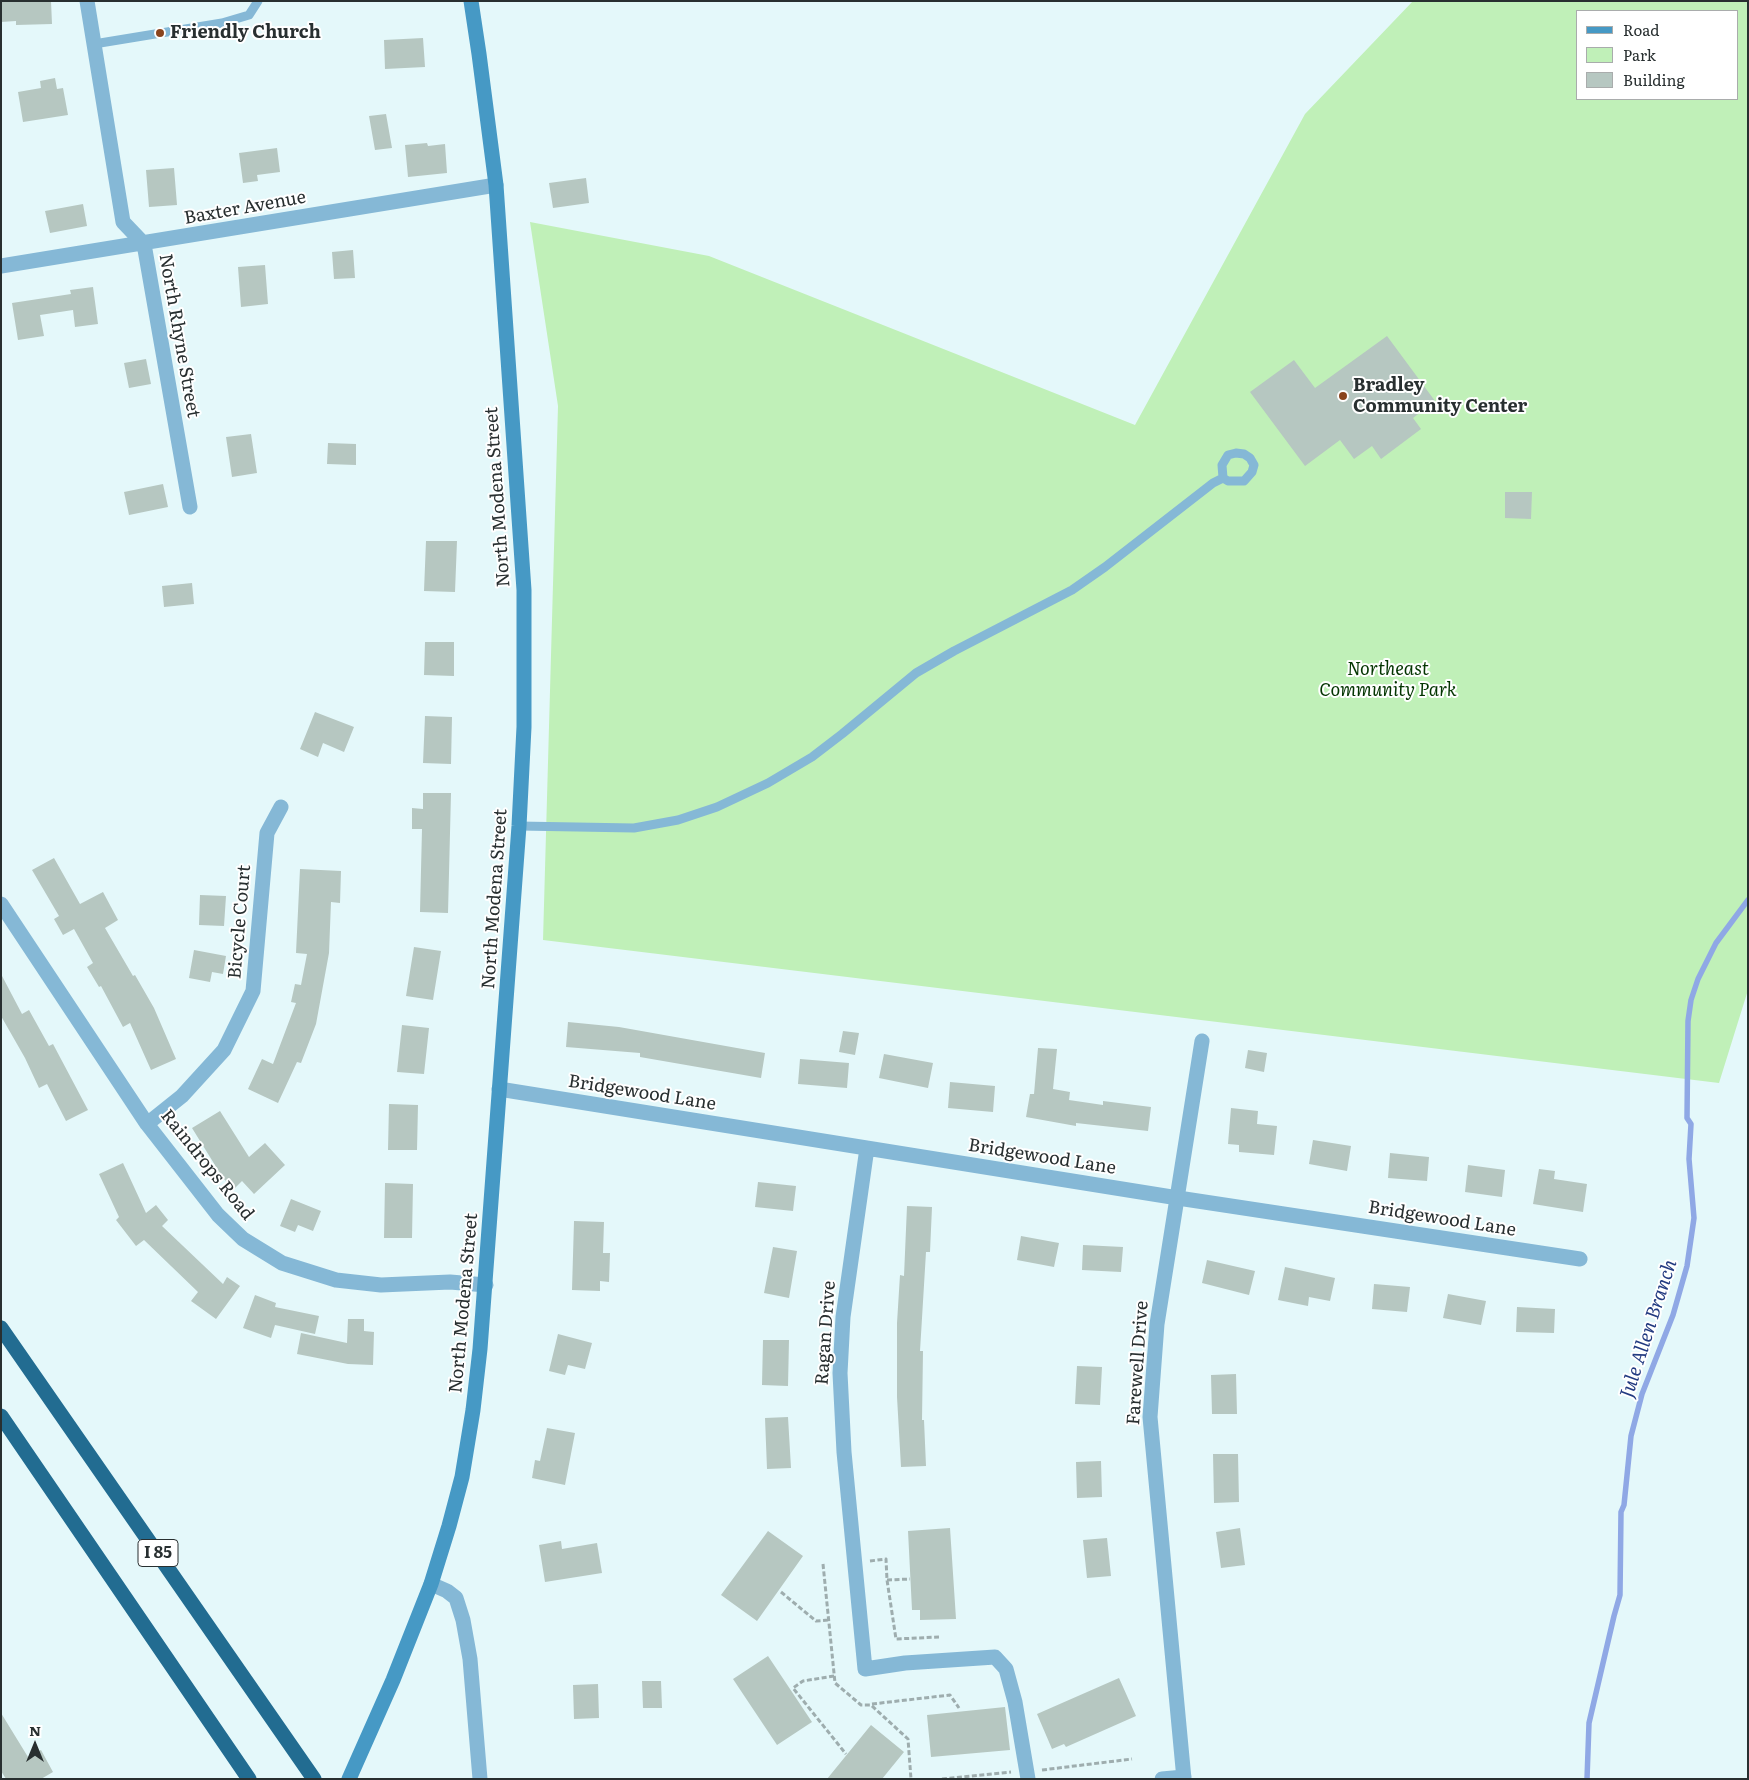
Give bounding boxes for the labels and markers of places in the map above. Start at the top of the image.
place label: Friendly Church [170,22,321,44]
marker: Friendly Church [154,27,166,39]
place label: Bradley Community Center [1353,375,1527,418]
marker: Bradley Community Center [1337,390,1349,402]

